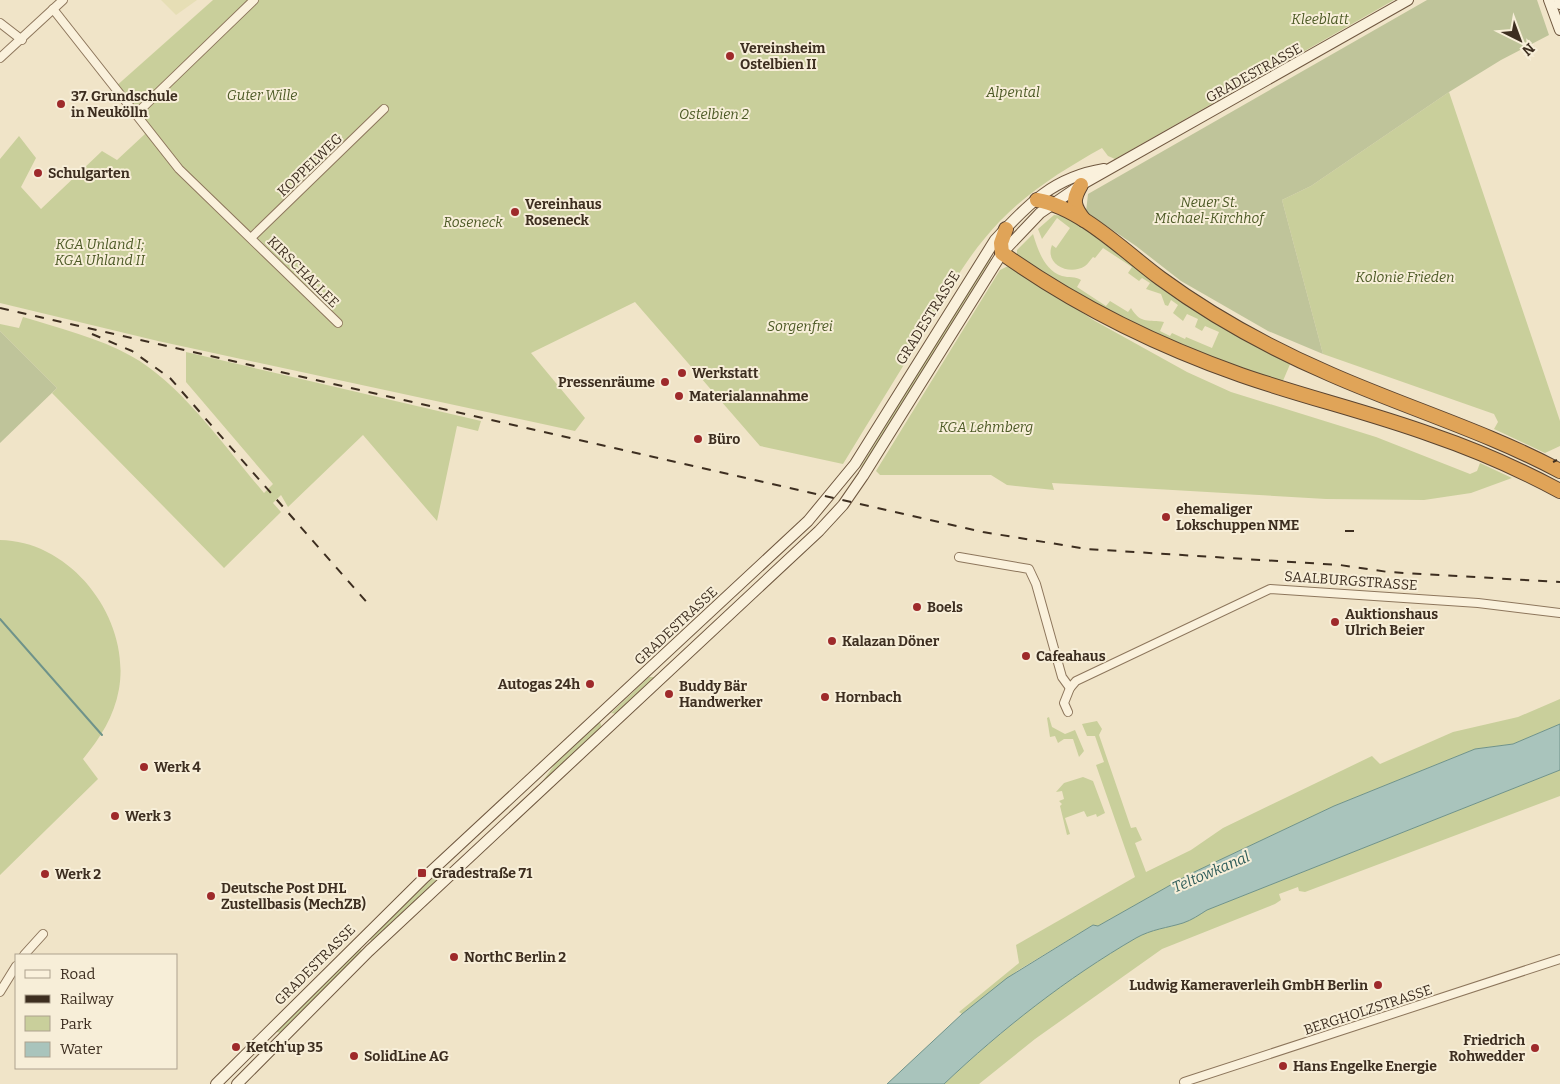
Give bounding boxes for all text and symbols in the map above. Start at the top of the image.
park label: Kleeblatt [1291,11,1350,28]
north arrow [1495,15,1545,65]
text: N [1519,39,1538,59]
place label: Vereinsheim Ostelbien II [740,40,826,73]
street label: GRADESTRASSE [1203,40,1305,106]
marker: Vereinsheim Ostelbien II [724,50,736,62]
park label: Alpental [985,84,1040,101]
park label: Guter Wille [227,87,297,104]
place label: 37. Grundschule in Neukölln [71,88,178,121]
marker: 37. Grundschule in Neukölln [55,98,67,110]
park label: Ostelbien 2 [679,106,750,123]
street label: KOPPELWEG [274,130,346,200]
place label: Schulgarten [48,165,130,182]
marker: Schulgarten [32,167,44,179]
park label: Neuer St. Michael-Kirchhof [1154,194,1266,227]
place label: Vereinhaus Roseneck [525,196,602,229]
marker: Vereinhaus Roseneck [509,206,521,218]
park label: Roseneck [443,214,503,231]
street label: KIRSCHALLEE [264,233,342,311]
park label: KGA Unland I; KGA Uhland II [55,236,146,269]
street label: GRADESTRASSE [892,268,964,368]
park label: Kolonie Frieden [1356,269,1454,286]
park label: Sorgenfrei [767,318,833,335]
place label: Werkstatt [692,365,759,382]
marker: Werkstatt [676,367,688,379]
place label: Pressenräume [558,374,655,391]
marker: Pressenräume [659,376,671,388]
place label: Materialannahme [689,388,809,405]
marker: Materialannahme [673,390,685,402]
park label: KGA Lehmberg [939,419,1033,436]
place label: Büro [708,431,740,448]
marker: Büro [692,433,704,445]
place label: ehemaliger Lokschuppen NME [1176,501,1299,534]
marker: ehemaliger Lokschuppen NME [1160,511,1172,523]
street label: SAALBURGSTRASSE [1284,568,1418,594]
street label: GRADESTRASSE [631,583,721,669]
place label: Boels [927,599,963,616]
marker: Boels [911,601,923,613]
place label: Auktionshaus Ulrich Beier [1345,606,1438,639]
marker: Auktionshaus Ulrich Beier [1329,616,1341,628]
place label: Kalazan Döner [842,633,940,650]
marker: Kalazan Döner [826,635,838,647]
place label: Cafeahaus [1036,648,1106,665]
marker: Cafeahaus [1020,650,1032,662]
place label: Autogas 24h [498,676,580,693]
marker: Autogas 24h [584,678,596,690]
place label: Buddy Bär Handwerker [679,678,763,711]
marker: Buddy Bär Handwerker [663,688,675,700]
place label: Hornbach [835,689,902,706]
marker: Hornbach [819,691,831,703]
place label: Werk 4 [154,759,201,776]
marker: Werk 4 [138,761,150,773]
place label: Werk 3 [125,808,171,825]
marker: Werk 3 [109,810,121,822]
water label: Teltowkanal [1170,848,1252,896]
place label: Gradestraße 71 [432,865,532,882]
place label: Werk 2 [55,866,101,883]
marker: Gradestraße 71 [416,867,428,879]
marker: Werk 2 [39,868,51,880]
place label: Deutsche Post DHL Zustellbasis (MechZB) [221,880,366,913]
marker: Deutsche Post DHL Zustellbasis (MechZB) [205,890,217,902]
street label: GRADESTRASSE [271,921,359,1009]
place label: NorthC Berlin 2 [464,949,566,966]
marker: NorthC Berlin 2 [448,951,460,963]
legend [15,954,178,1069]
text: Road [60,965,95,983]
place label: Ludwig Kameraverleih GmbH Berlin [1129,977,1368,994]
marker: Ludwig Kameraverleih GmbH Berlin [1372,979,1384,991]
street label: BERGHOLZSTRASSE [1302,981,1434,1039]
text: Railway [60,990,114,1008]
text: Park [60,1015,92,1033]
place label: Friedrich Rohwedder [1449,1032,1525,1065]
place label: Ketch'up 35 [246,1039,323,1056]
text: Water [60,1040,103,1058]
marker: Ketch'up 35 [230,1041,242,1053]
marker: Friedrich Rohwedder [1529,1042,1541,1054]
place label: SolidLine AG [364,1048,449,1065]
marker: SolidLine AG [348,1050,360,1062]
place label: Hans Engelke Energie [1293,1058,1437,1075]
marker: Hans Engelke Energie [1277,1060,1289,1072]

